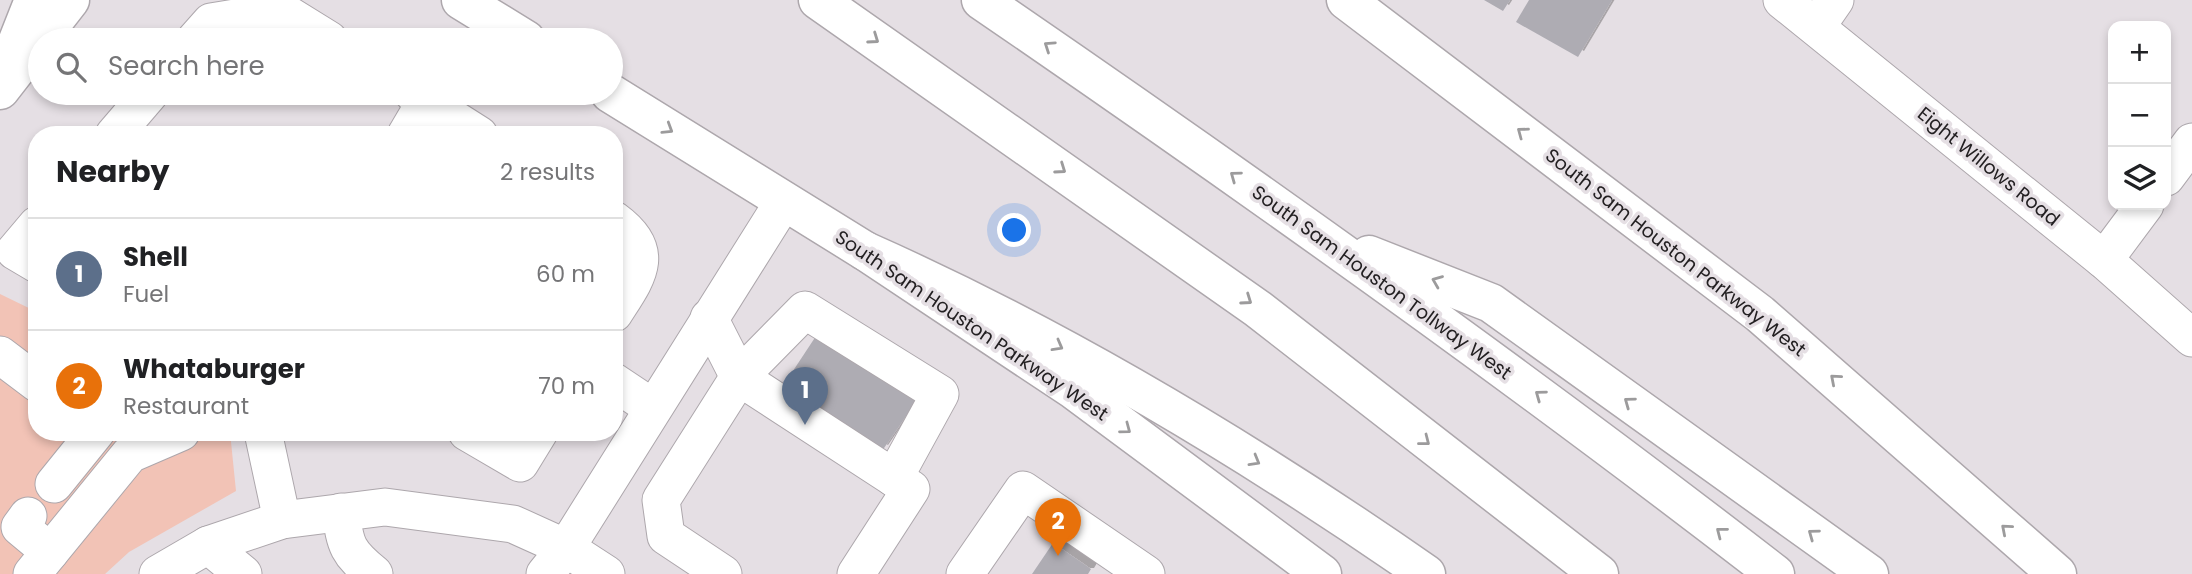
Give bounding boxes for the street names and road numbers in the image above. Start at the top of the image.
street label: Eight Willows Road [1912,100,2066,232]
street label: South Sam Houston Parkway West [1540,142,1812,363]
street label: South Sam Houston Tollway West [1246,179,1517,386]
street label: South Sam Houston Parkway West [830,224,1114,427]

